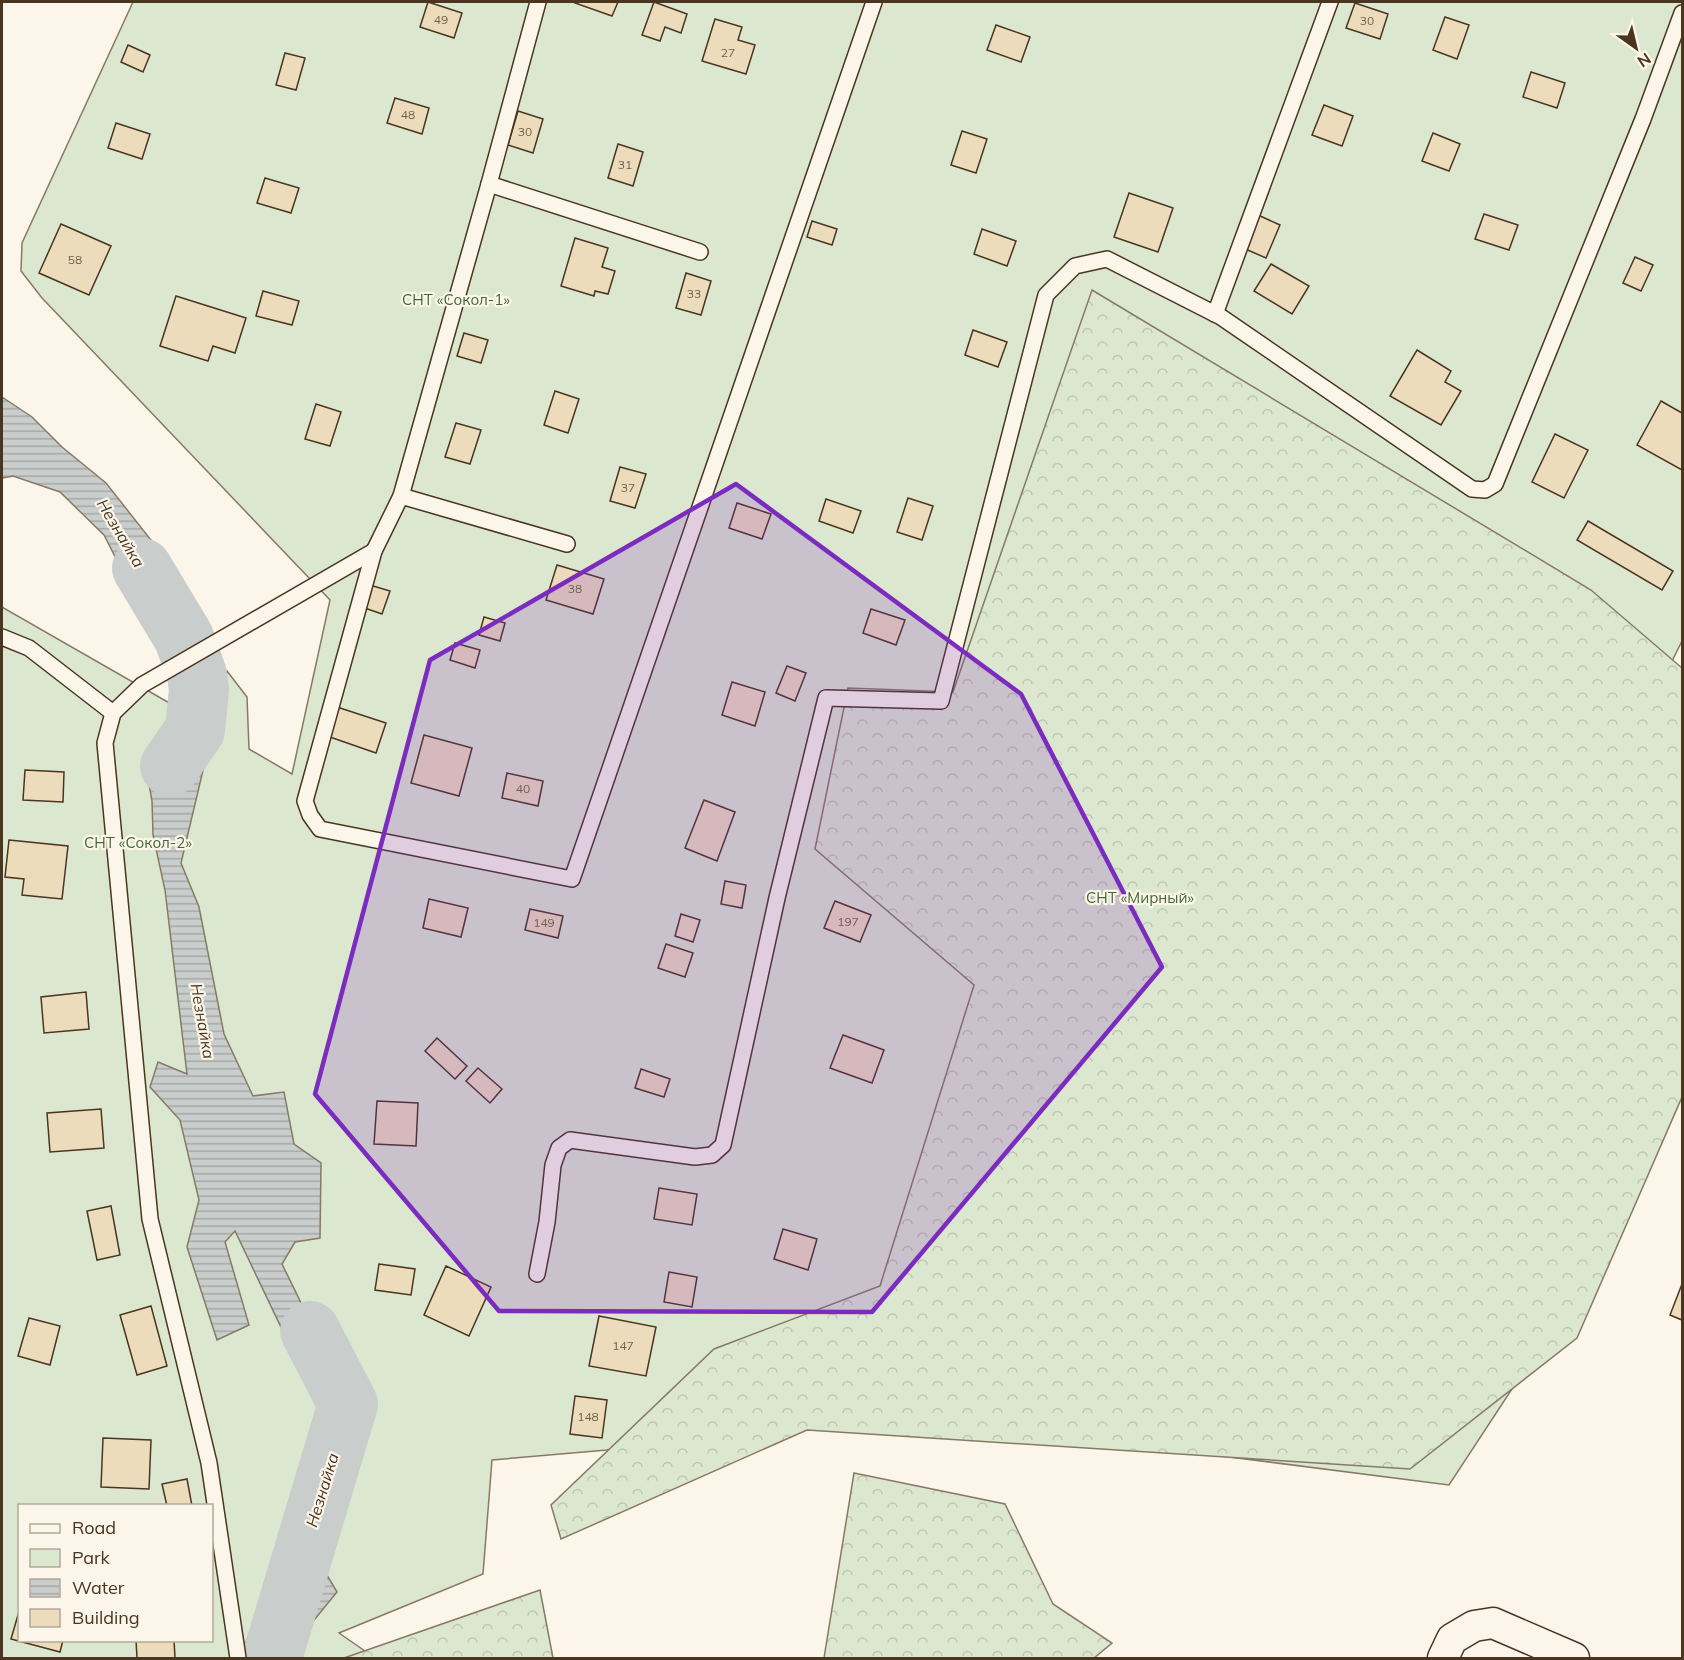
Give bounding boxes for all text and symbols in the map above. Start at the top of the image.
house number: 49 [434,12,448,27]
house number: 30 [1360,13,1374,28]
north arrow [1606,18,1666,78]
house number: 27 [721,45,735,60]
text: N [1634,49,1655,72]
house number: 48 [401,107,415,122]
house number: 30 [518,124,532,139]
house number: 31 [618,157,632,172]
house number: 58 [68,252,82,267]
house number: 33 [687,286,701,301]
park label: СНТ «Сокол-1» [402,290,510,309]
house number: 37 [621,480,635,495]
water label: Незнайка [93,495,149,571]
house number: 38 [568,581,582,596]
house number: 40 [516,781,530,796]
park label: СНТ «Сокол-2» [84,833,192,852]
park label: СНТ «Мирный» [1086,888,1194,907]
house number: 197 [837,914,859,929]
house number: 149 [533,915,555,930]
water label: Незнайка [187,982,220,1061]
house number: 147 [612,1338,634,1353]
house number: 148 [577,1409,599,1424]
water label: Незнайка [301,1450,343,1529]
legend [18,1504,213,1642]
text: Road [72,1516,116,1539]
text: Park [72,1546,111,1569]
text: Water [72,1576,125,1599]
text: Building [72,1606,140,1629]

